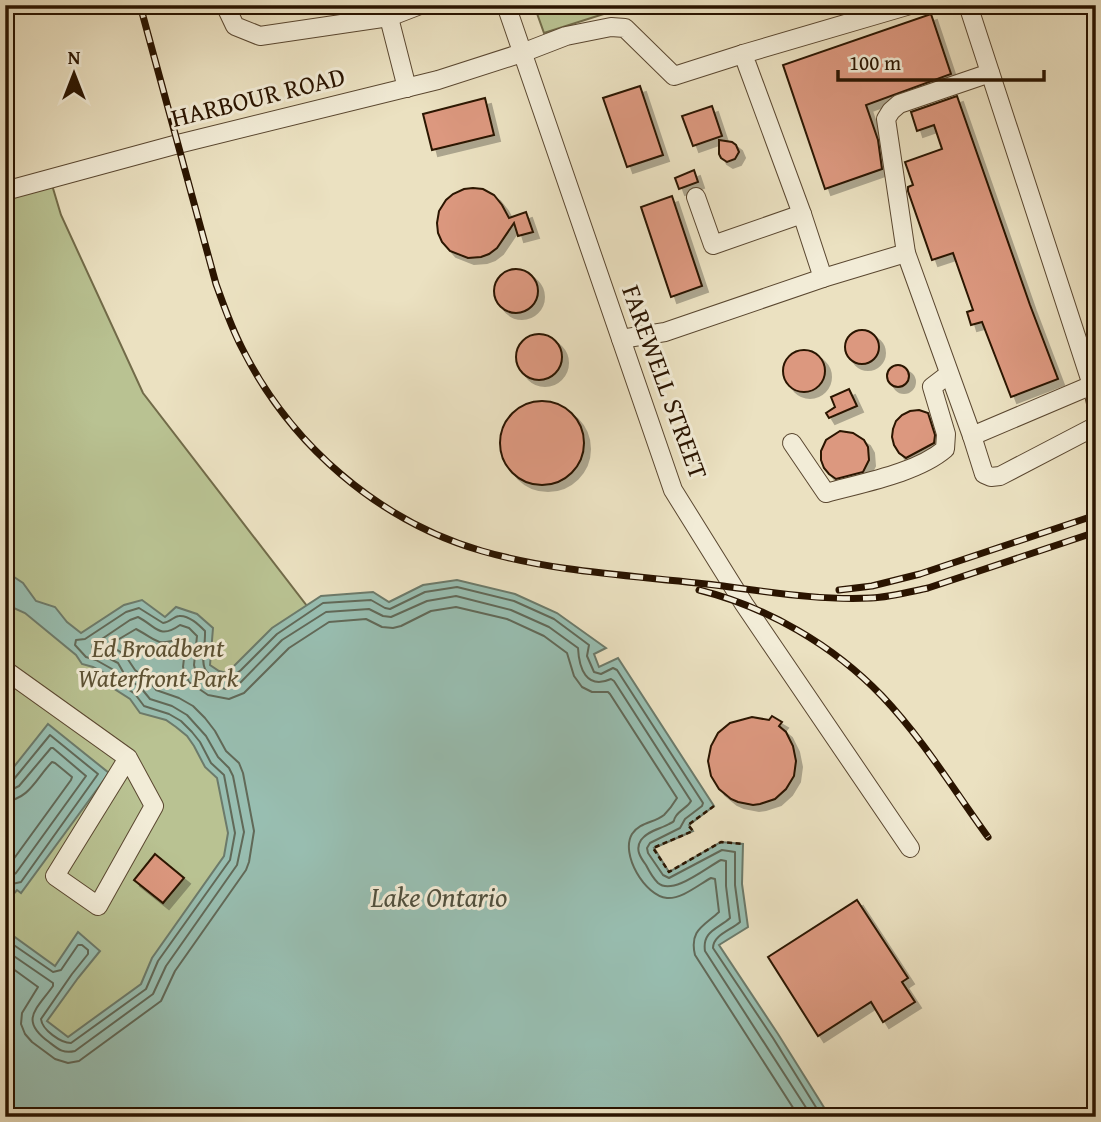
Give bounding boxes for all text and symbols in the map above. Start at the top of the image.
north arrow [38,38,108,108]
scale bar [838,38,1045,82]
text: N [68,43,81,71]
text: 100 m [849,47,901,78]
street label: HARBOUR ROAD [167,56,349,137]
street label: FAREWELL STREET [612,279,719,485]
park label: Ed Broadbent Waterfront Park [78,628,238,697]
water label: Lake Ontario [370,876,507,917]

